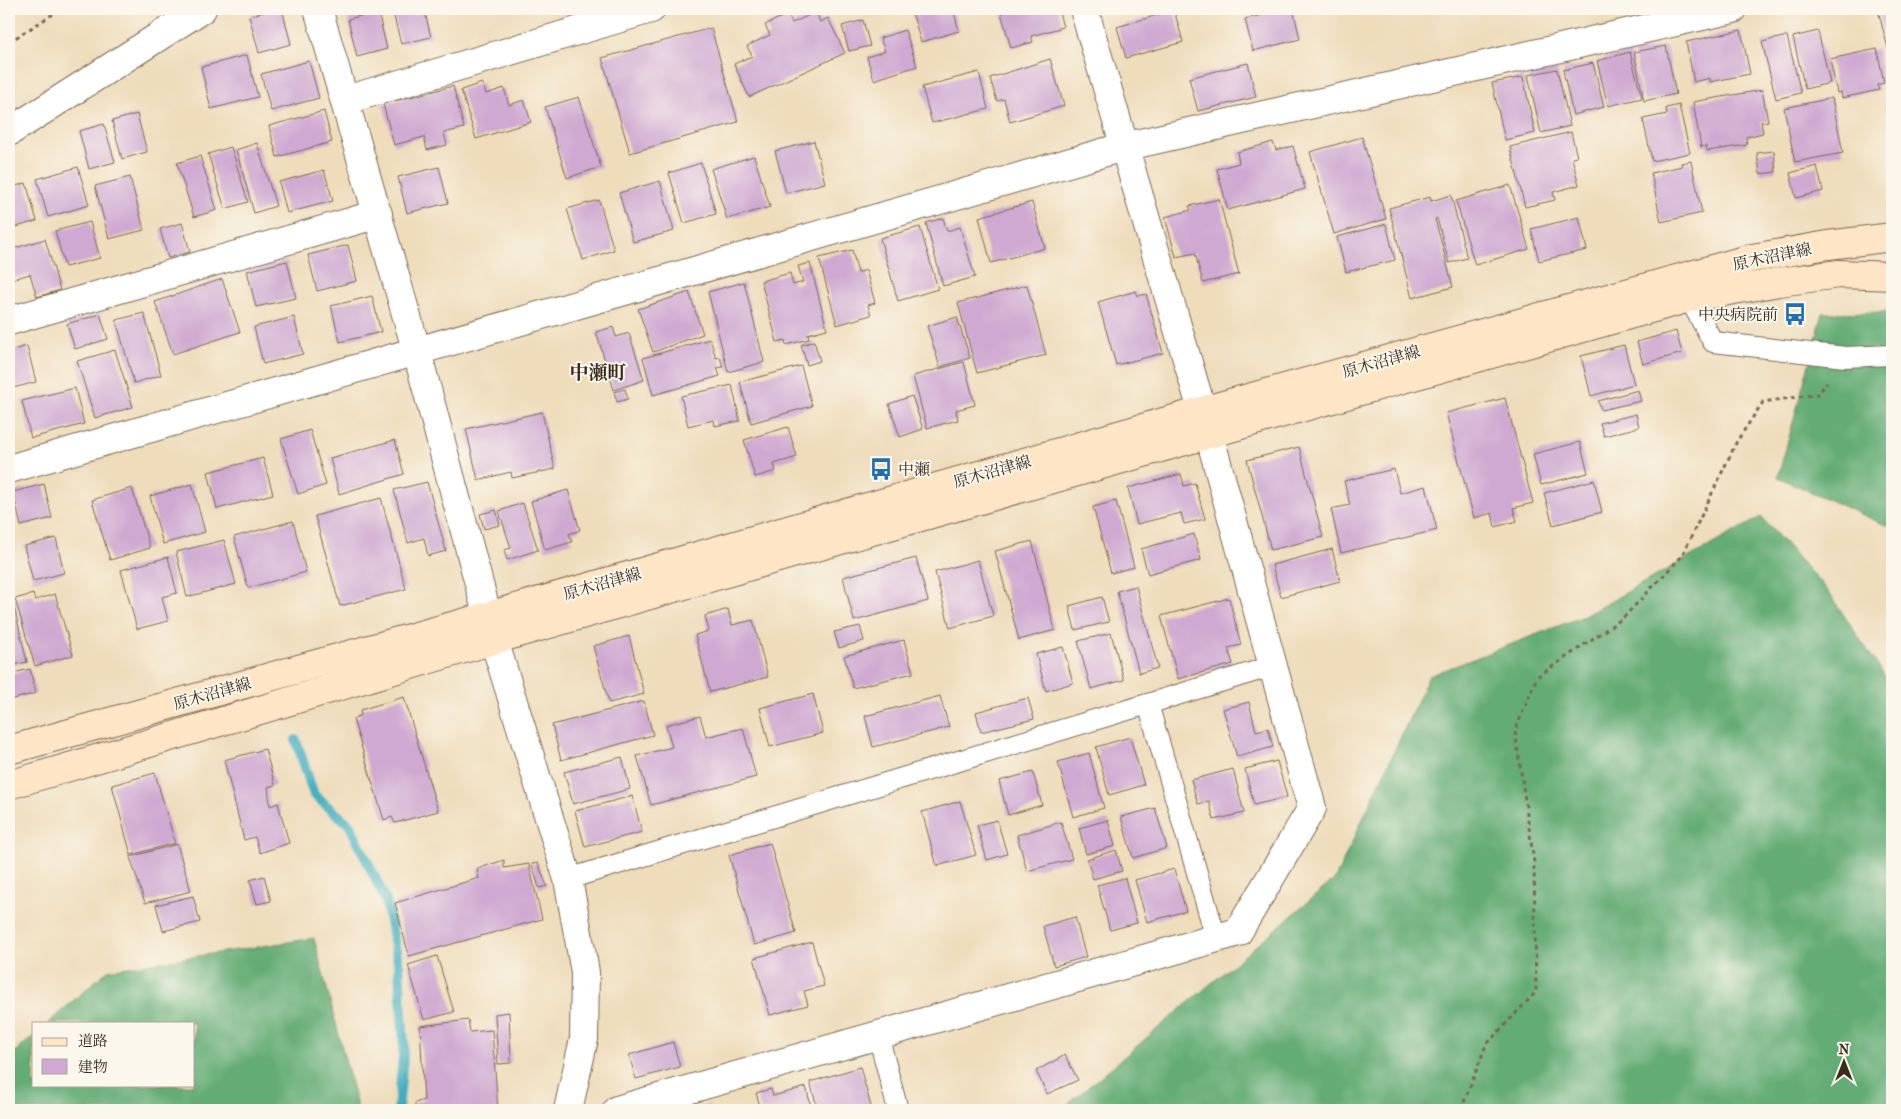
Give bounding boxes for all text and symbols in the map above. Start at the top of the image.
street label: 原木沼津線 [1731,239,1813,274]
bus stop icon: 中央病院前 [1782,301,1808,327]
place label: 中央病院前 [1698,305,1778,324]
street label: 原木沼津線 [1340,341,1422,382]
district label: 中瀬町 [569,362,627,384]
street label: 原木沼津線 [951,451,1033,492]
bus stop icon: 中瀬 [868,456,894,482]
place label: 中瀬 [898,460,930,479]
street label: 原木沼津線 [561,563,643,604]
street label: 原木沼津線 [171,673,253,714]
legend [32,1022,195,1086]
text: 道路 [78,1032,108,1050]
north arrow [1818,1036,1868,1086]
text: N [1839,1041,1850,1058]
text: 建物 [78,1058,108,1076]

